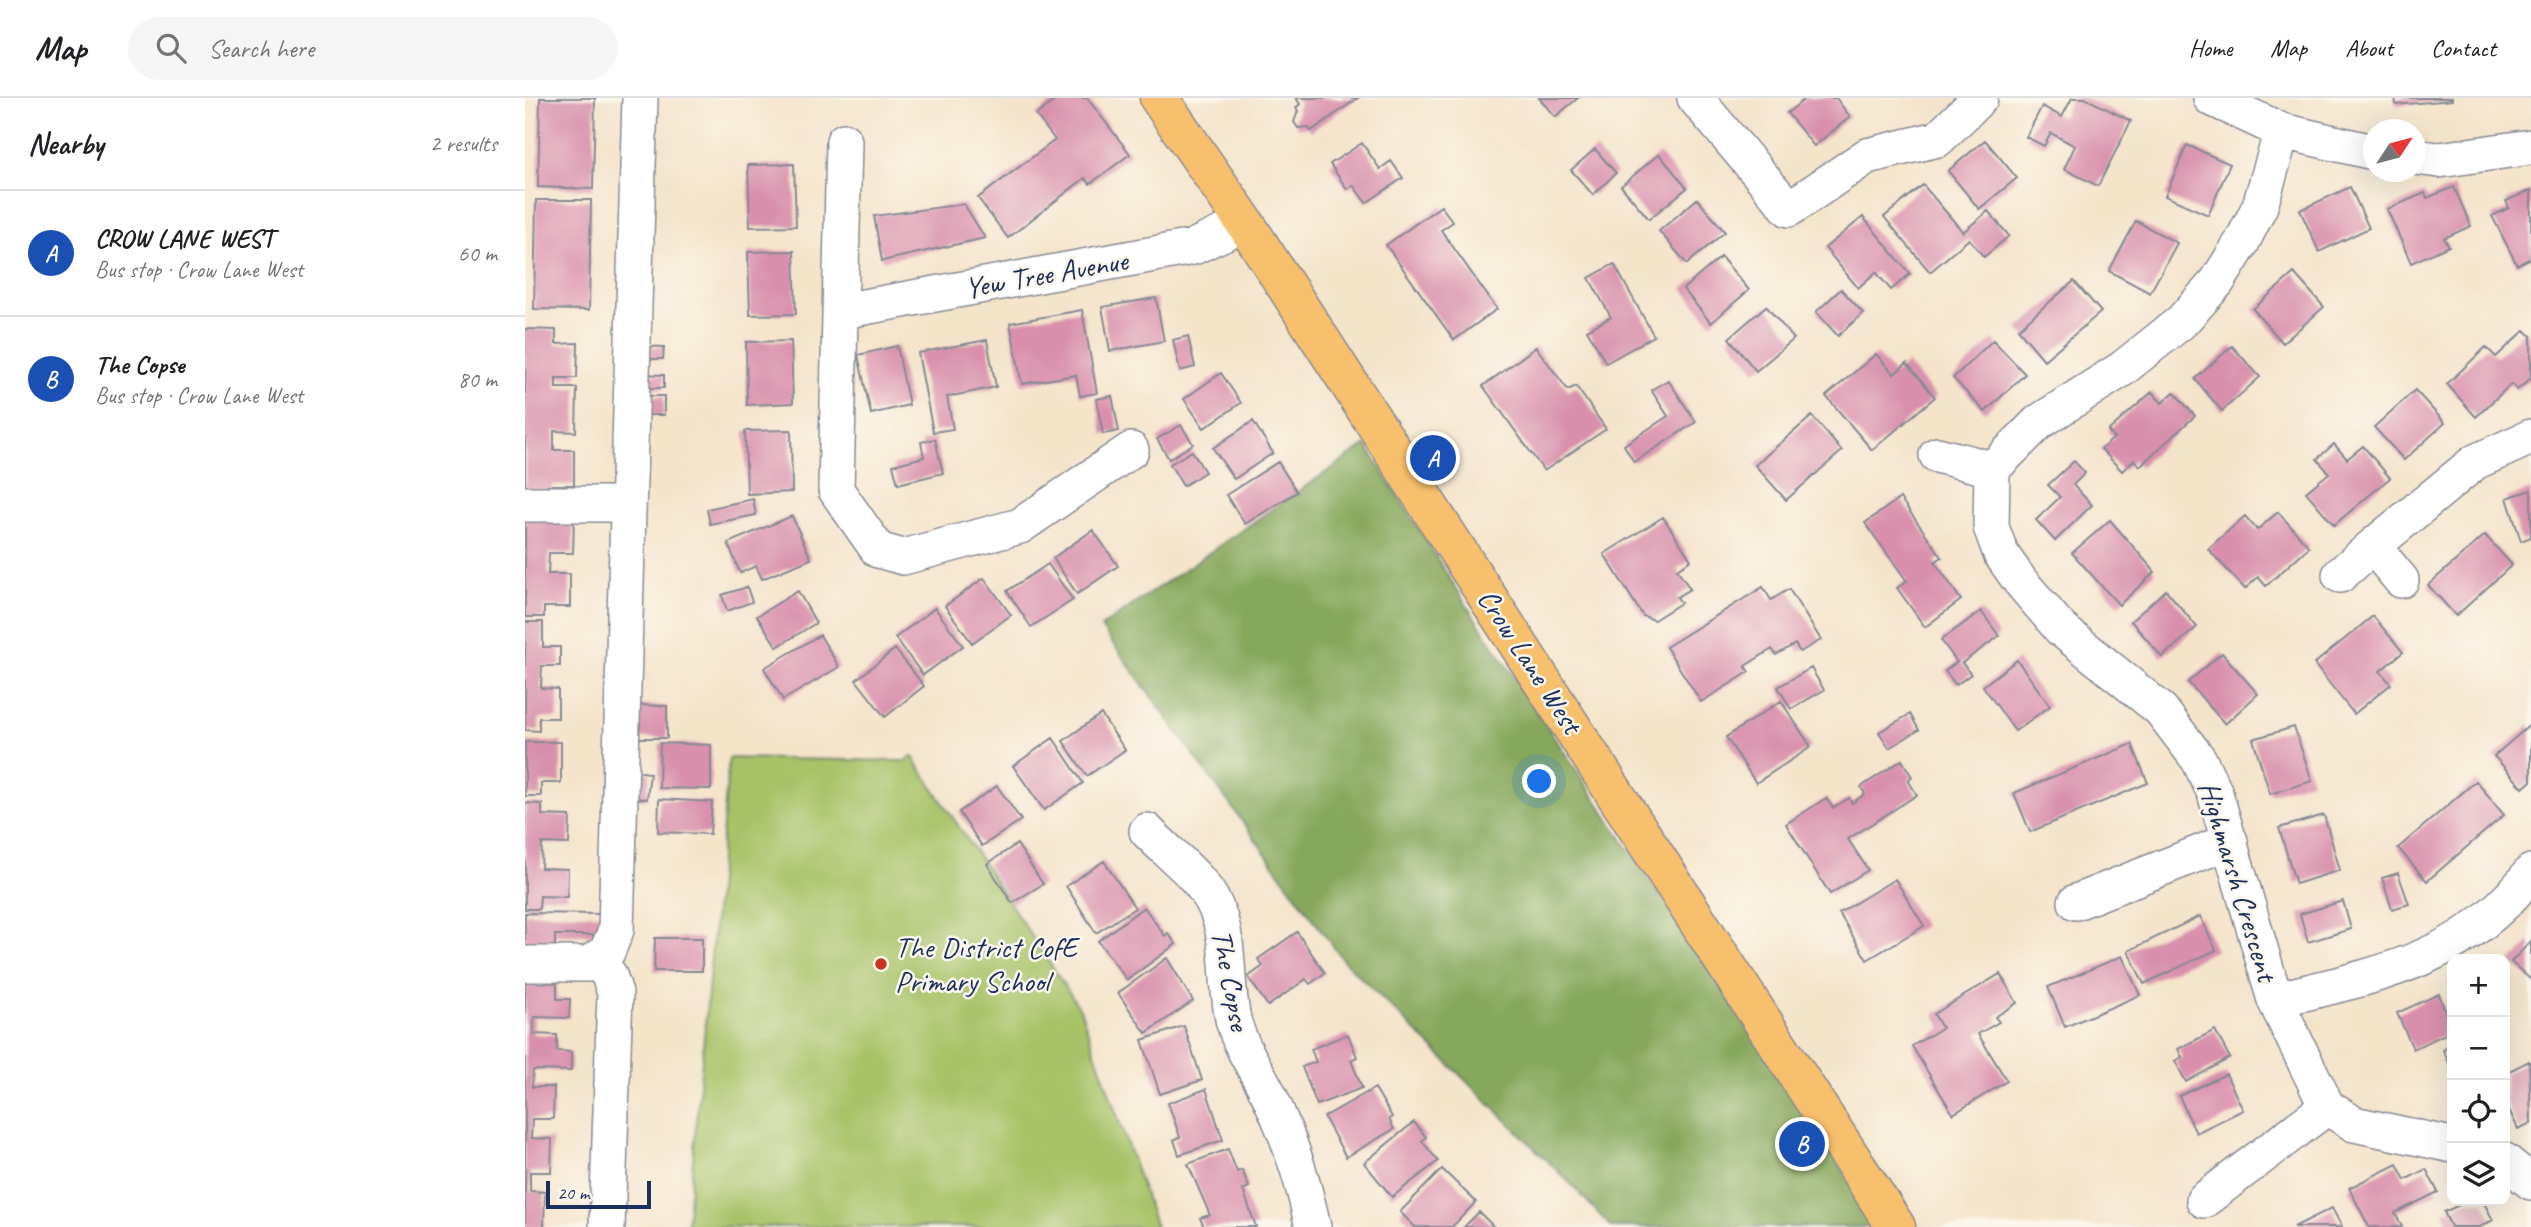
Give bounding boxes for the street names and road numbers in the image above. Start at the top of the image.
street label: Yew Tree Avenue [962,241,1133,307]
street label: Crow Lane West [1469,581,1593,743]
street label: Highmarsh Crescent [2190,776,2287,989]
street label: The Copse [1203,926,1260,1036]

